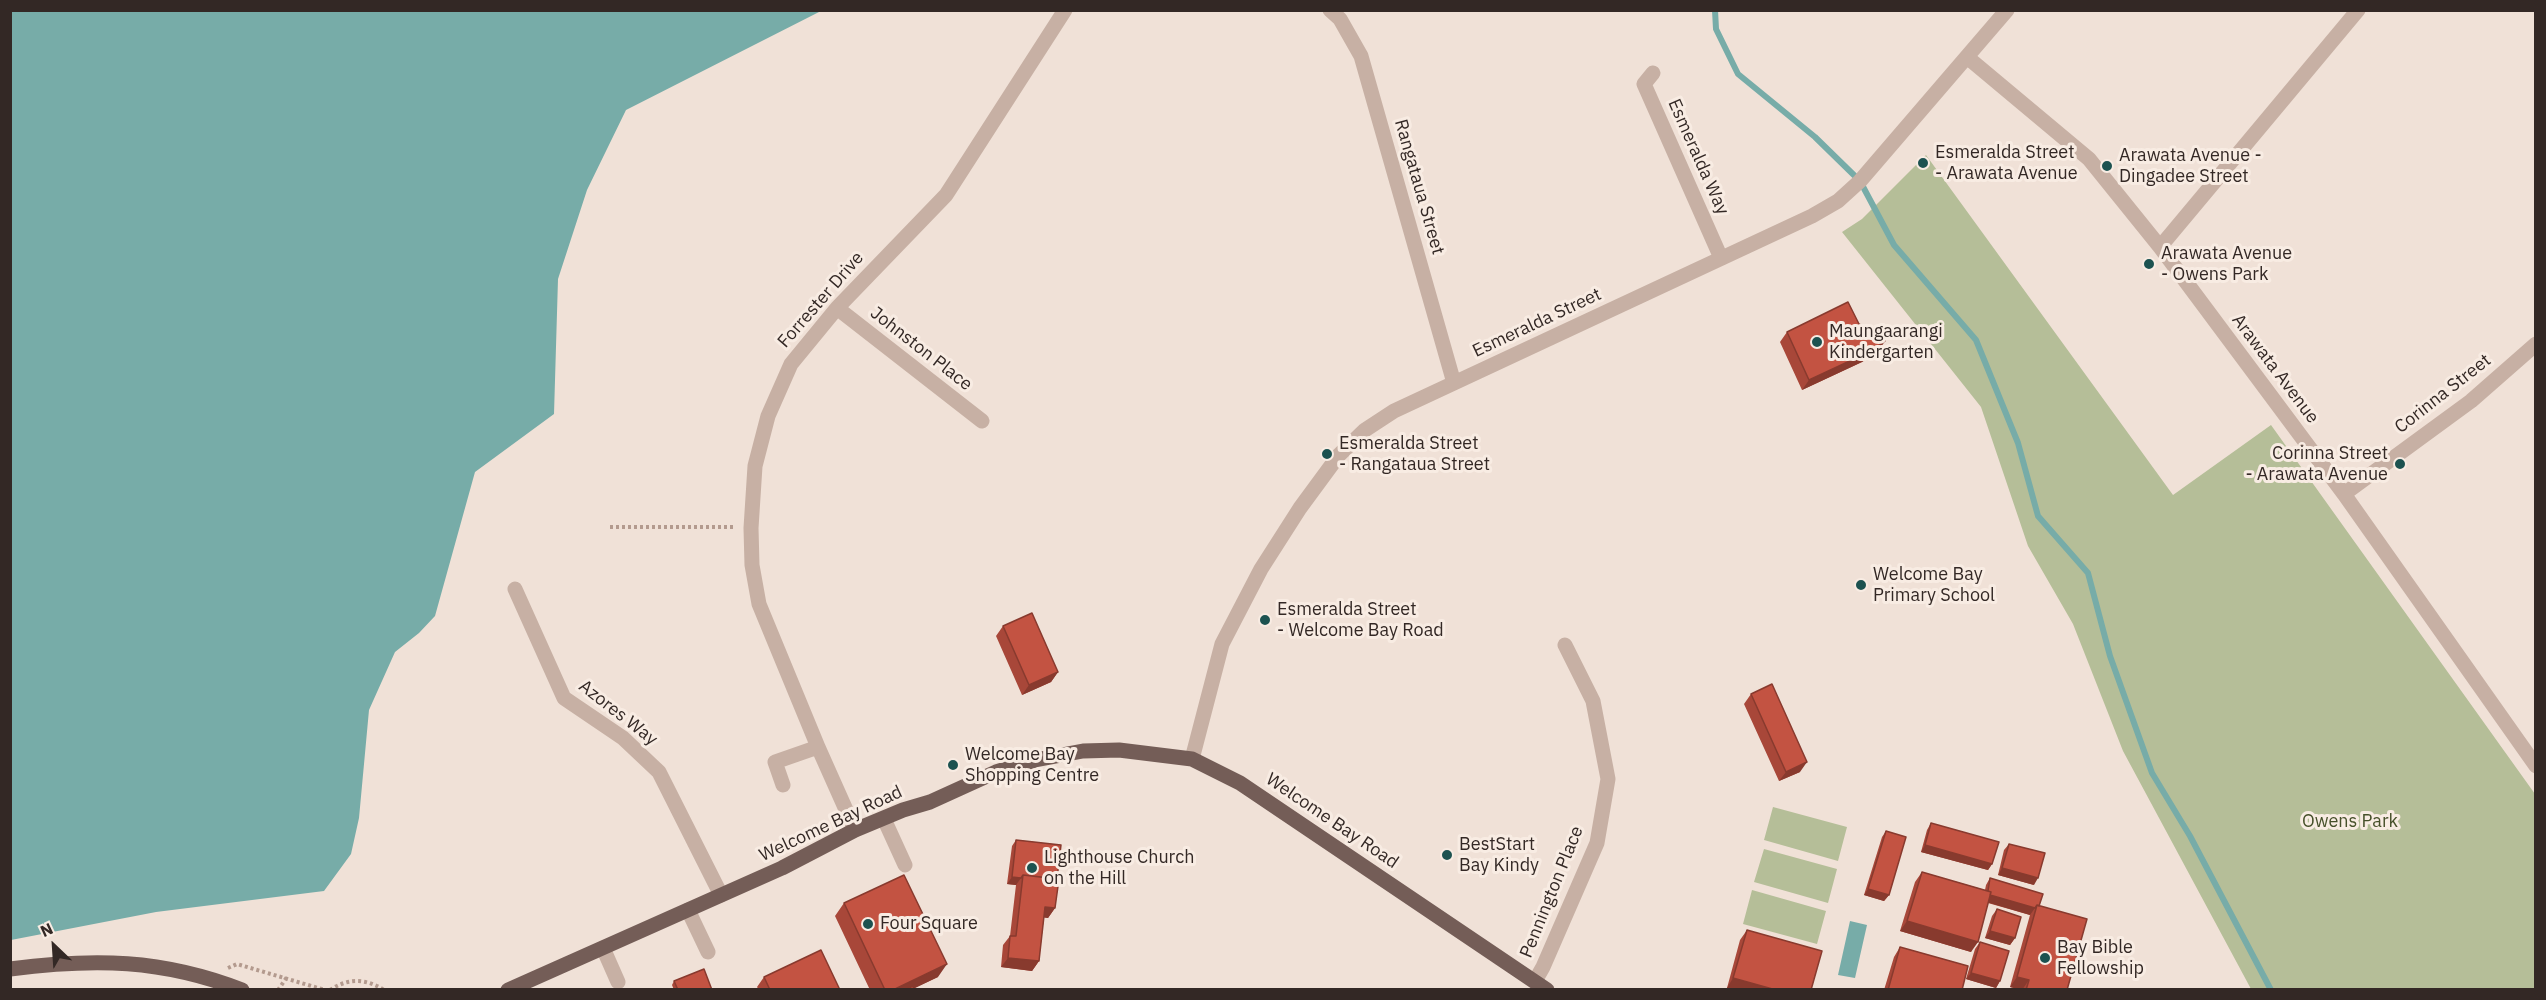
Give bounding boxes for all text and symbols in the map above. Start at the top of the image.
street label: Esmeralda Way [1663,96,1733,218]
street label: Rangataua Street [1389,117,1449,257]
place label: Esmeralda Street - Arawata Avenue [1935,142,2078,184]
place label: Arawata Avenue - Dingadee Street [2119,145,2262,188]
marker: Esmeralda Street - Arawata Avenue [1916,156,1930,170]
marker: Arawata Avenue - Dingadee Street [2100,159,2114,173]
place label: Arawata Avenue - Owens Park [2161,243,2292,286]
street label: Forrester Drive [773,248,869,352]
marker: Arawata Avenue - Owens Park [2142,257,2156,271]
street label: Esmeralda Street [1469,284,1605,362]
street label: Johnston Place [866,303,976,395]
street label: Arawata Avenue [2227,310,2323,428]
place label: Maungaarangi Kindergarten [1829,321,1943,364]
marker: Maungaarangi Kindergarten [1810,335,1824,349]
street label: Corinna Street [2391,350,2495,438]
place label: Esmeralda Street - Rangataua Street [1339,433,1490,476]
place label: Corinna Street - Arawata Avenue [2245,443,2388,486]
marker: Esmeralda Street - Rangataua Street [1320,447,1334,461]
marker: Corinna Street - Arawata Avenue [2393,457,2407,471]
place label: Welcome Bay Primary School [1873,564,1995,606]
marker: Welcome Bay Primary School [1854,578,1868,592]
place label: Esmeralda Street - Welcome Bay Road [1277,599,1444,642]
marker: Esmeralda Street - Welcome Bay Road [1258,613,1272,627]
street label: Azores Way [574,676,662,750]
place label: Welcome Bay Shopping Centre [965,744,1099,786]
marker: Welcome Bay Shopping Centre [946,758,960,772]
street label: Welcome Bay Road [1262,769,1402,873]
street label: Welcome Bay Road [756,781,906,867]
park label: Owens Park [2302,811,2398,833]
street label: Pennington Place [1516,823,1588,961]
place label: BestStart Bay Kindy [1459,834,1539,876]
place label: Lighthouse Church on the Hill [1044,847,1194,890]
marker: BestStart Bay Kindy [1440,848,1454,862]
marker: Lighthouse Church on the Hill [1025,861,1039,875]
place label: Four Square [880,913,978,935]
north arrow [24,916,84,976]
marker: Four Square [861,917,875,931]
text: N [37,918,56,941]
place label: Bay Bible Fellowship [2057,937,2144,980]
marker: Bay Bible Fellowship [2038,951,2052,965]

